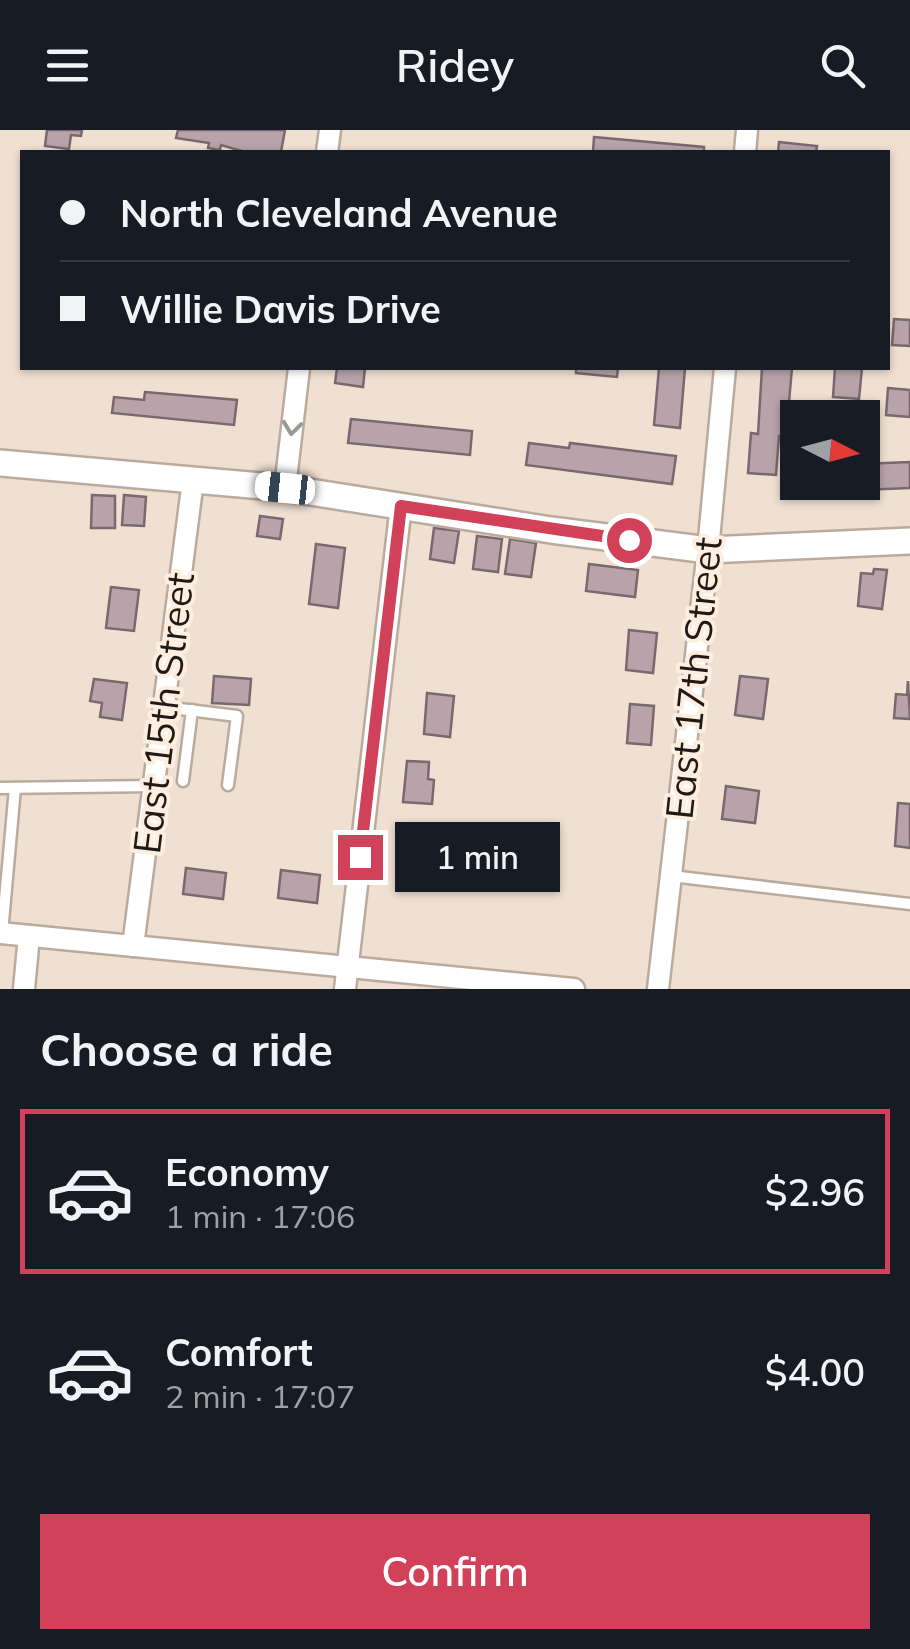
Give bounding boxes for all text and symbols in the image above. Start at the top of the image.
text: Ridey [396,37,514,93]
icon: menu [40,38,95,93]
icon: search [815,38,870,93]
text: North Cleveland Avenue [120,189,558,237]
text: Willie Davis Drive [120,285,441,333]
north arrow [780,400,880,500]
map controls [780,400,880,500]
one-way arrow [282,420,303,436]
car [254,470,316,506]
route start [607,518,652,563]
street label: East 17th Street [654,535,732,821]
street label: East 15th Street [122,570,204,856]
callout: 1 min [395,822,560,892]
route end [338,835,383,880]
text: 1 min [436,837,519,877]
text: Choose a ride [40,1021,333,1077]
icon: car [45,1147,135,1237]
text: Economy [165,1148,329,1196]
text: $2.96 [765,1168,865,1216]
text: 1 min · 17:06 [165,1196,355,1236]
icon: car [45,1327,135,1417]
text: Comfort [165,1328,313,1376]
text: $4.00 [765,1348,865,1396]
text: 2 min · 17:07 [165,1376,355,1416]
button: Confirm [40,1514,870,1629]

